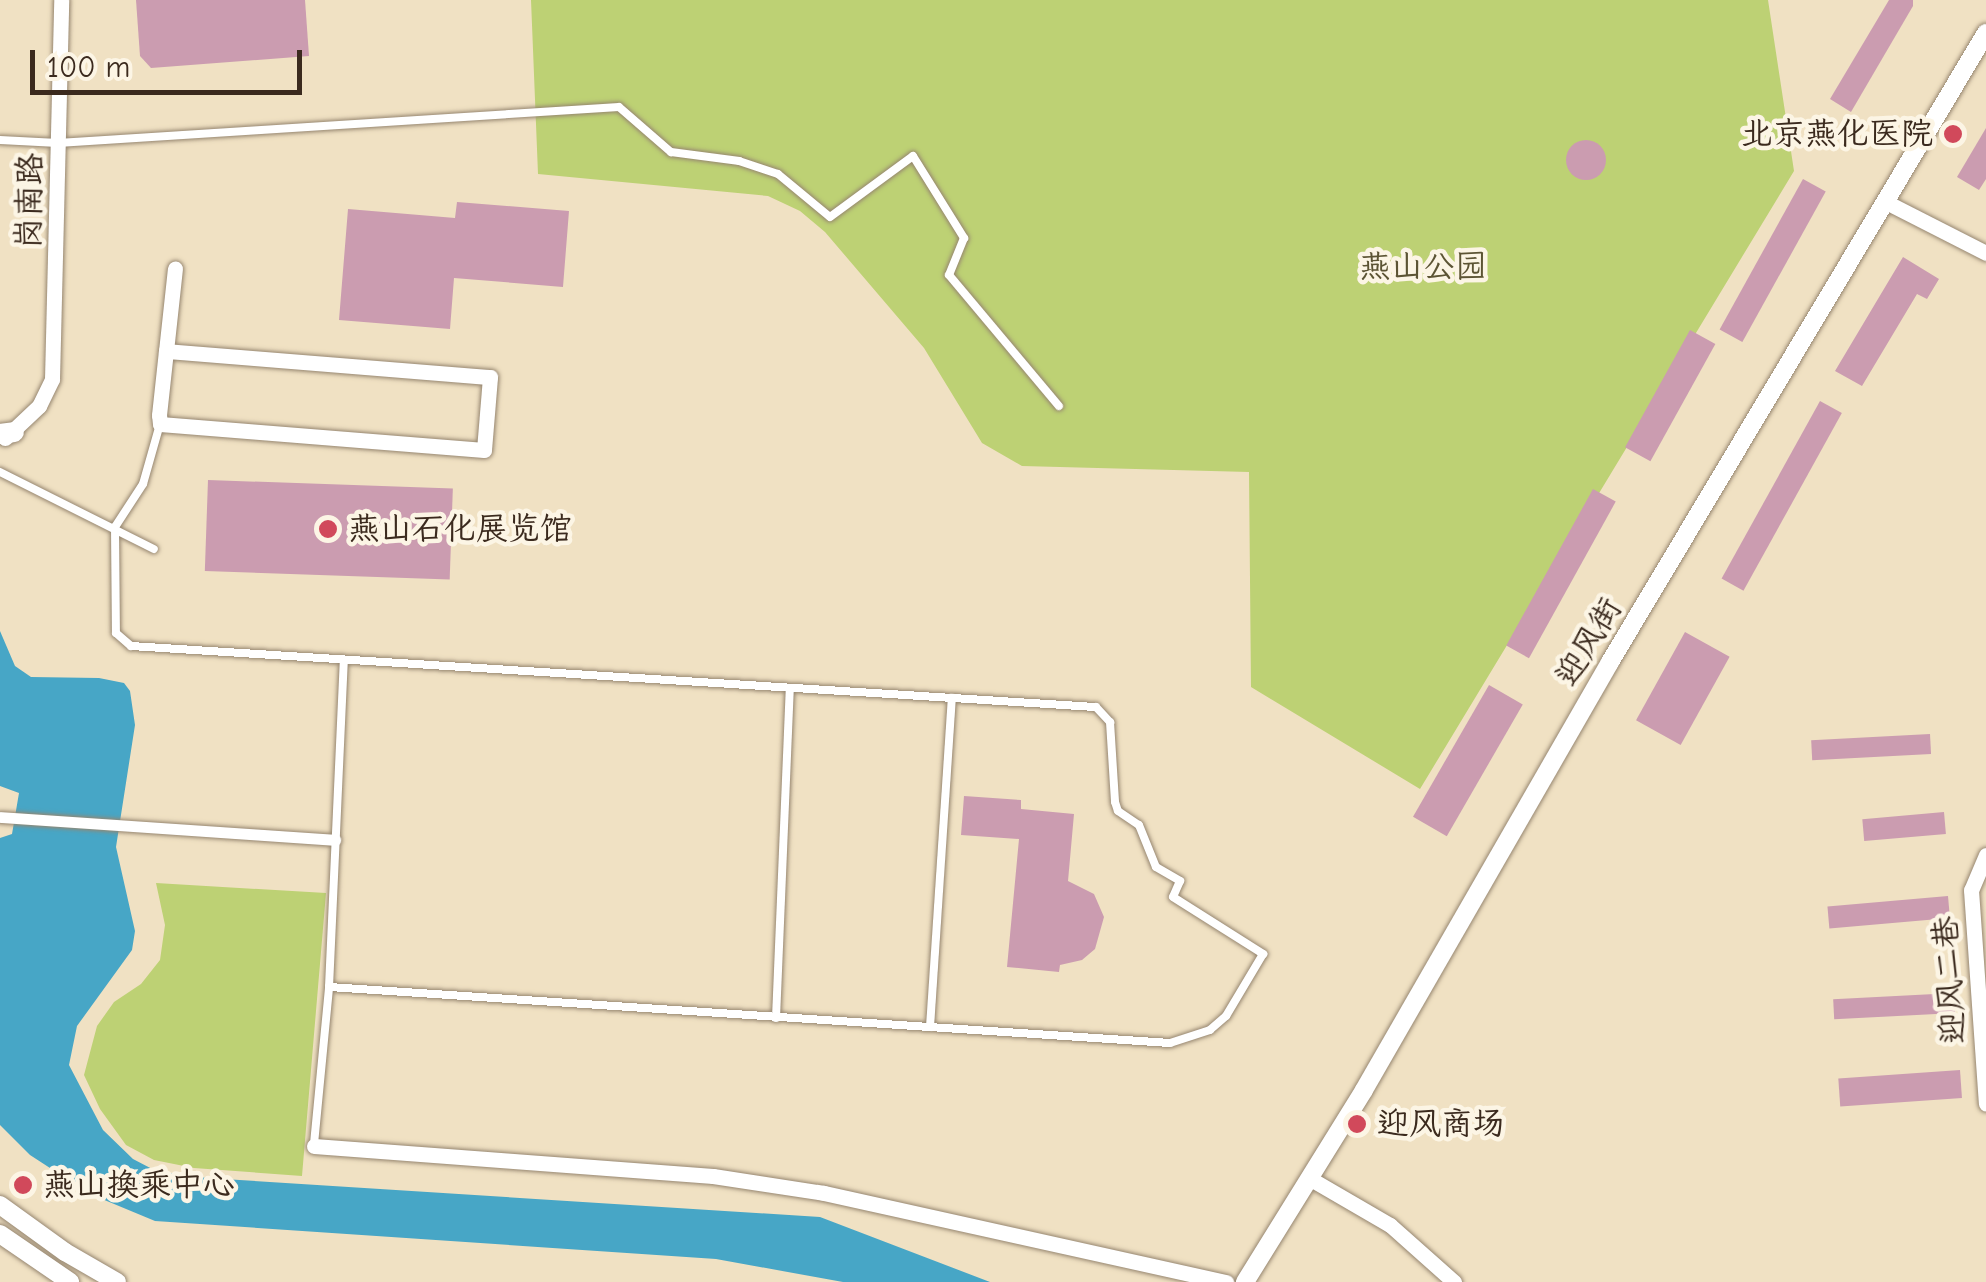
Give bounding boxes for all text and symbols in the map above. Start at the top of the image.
scale bar [35,30,308,92]
text: 100 m [47,50,130,85]
place label: 北京燕化医院 [1741,115,1933,153]
marker: 北京燕化医院 [1942,123,1964,145]
street label: 岗南路 [10,153,50,249]
park label: 燕山公园 [1359,248,1487,286]
place label: 燕山石化展览馆 [348,510,572,548]
marker: 燕山石化展览馆 [317,518,339,540]
street label: 迎风街 [1548,591,1630,693]
street label: 迎风二巷 [1926,915,1974,1045]
place label: 迎风商场 [1377,1105,1505,1143]
marker: 迎风商场 [1346,1113,1368,1135]
place label: 燕山换乘中心 [43,1166,235,1204]
marker: 燕山换乘中心 [12,1174,34,1196]

